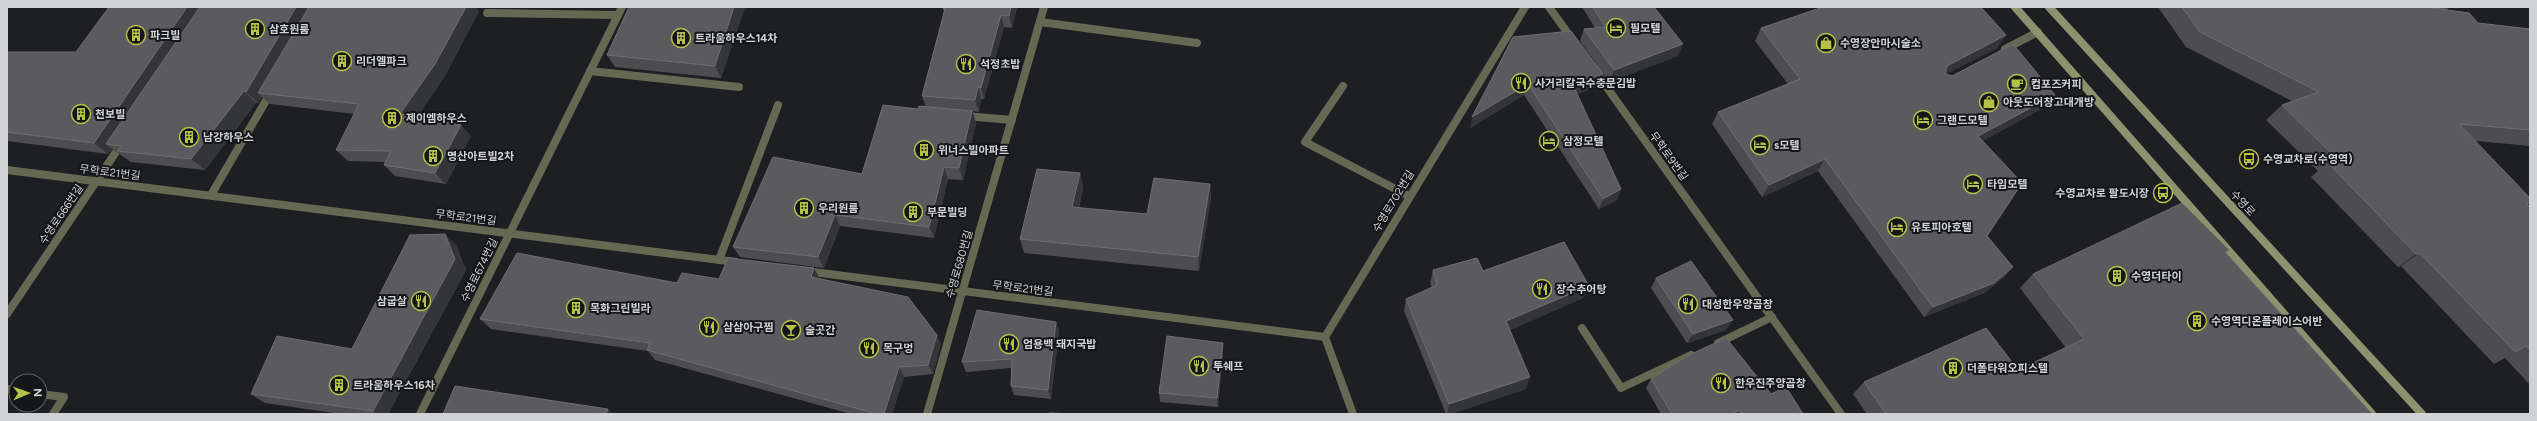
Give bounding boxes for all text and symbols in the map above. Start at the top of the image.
hotel icon: 필모텔 [1605,17,1627,39]
building icon: 삼호원룸 [244,18,266,40]
place label: 필모텔 [1630,22,1660,35]
place label: 삼호원룸 [269,23,309,36]
building icon: 파크빌 [125,24,147,46]
building icon: 트라움하우스14차 [670,27,692,49]
place label: 파크빌 [150,29,180,42]
place label: 트라움하우스14차 [695,32,777,45]
shop icon: 수영장안마시술소 [1815,32,1837,54]
place label: 수영장안마시술소 [1840,37,1921,50]
building icon: 리더엘파크 [331,50,353,72]
restaurant icon: 석정초밥 [955,53,977,75]
place label: 리더엘파크 [356,55,407,68]
place label: 석정초밥 [980,58,1020,71]
restaurant icon: 사거리칼국수충문김밥 [1510,72,1532,94]
cafe icon: 컴포즈커피 [2006,73,2028,95]
place label: 사거리칼국수충문김밥 [1535,77,1636,90]
place label: 컴포즈커피 [2031,78,2082,91]
shop icon: 아웃도어창고대개방 [1978,91,2000,113]
place label: 아웃도어창고대개방 [2003,96,2094,109]
building icon: 천보빌 [70,103,92,125]
building icon: 제이엠하우스 [381,107,403,129]
place label: 천보빌 [95,108,125,121]
hotel icon: 그랜드모텔 [1912,109,1934,131]
place label: 제이엠하우스 [406,112,467,125]
place label: 그랜드모텔 [1937,114,1988,127]
building icon: 남강하우스 [178,126,200,148]
street label: 무학로9번길 [1647,129,1691,183]
hotel icon: 삼정모텔 [1538,130,1560,152]
place label: 남강하우스 [203,131,254,144]
hotel icon: s모텔 [1749,134,1771,156]
place label: 삼정모텔 [1563,135,1603,148]
building icon: 위너스빌아파트 [913,139,935,161]
place label: s모텔 [1774,139,1799,152]
place label: 위너스빌아파트 [938,144,1009,157]
building icon: 명산아트빌2차 [422,145,444,167]
bus stop icon: 수영교차로(수영역) [2238,148,2260,170]
place label: 명산아트빌2차 [447,150,514,163]
place label: 수영교차로(수영역) [2263,153,2352,166]
street label: 무학로21번길 [79,162,141,183]
street label: 수영로702번길 [1370,168,1417,234]
hotel icon: 타임모텔 [1962,173,1984,195]
place label: 타임모텔 [1987,178,2027,191]
street label: 수영로666번길 [37,182,86,247]
bus stop icon: 수영교차로 팔도시장 [2152,182,2174,204]
place label: 수영교차로 팔도시장 [2055,187,2149,200]
street label: 수영로 [2228,188,2258,219]
building icon: 우리원룸 [793,197,815,219]
building icon: 부문빌딩 [902,201,924,223]
place label: 우리원룸 [818,202,858,215]
place label: 부문빌딩 [927,206,967,219]
street label: 무학로21번길 [435,207,497,228]
hotel icon: 유토피아호텔 [1886,216,1908,238]
place label: 유토피아호텔 [1911,221,1972,234]
street label: 수영로680번길 [943,228,975,300]
street label: 수영로674번길 [458,236,501,304]
building icon: 수영더타이 [2106,265,2128,287]
place label: 수영더타이 [2131,270,2182,283]
street label: 무학로21번길 [992,278,1054,299]
restaurant icon: 장수추어탕 [1531,278,1553,300]
place label: 장수추어탕 [1556,283,1607,296]
restaurant icon: 삼굽살 [410,290,432,312]
restaurant icon: 대성한우양곱창 [1677,293,1699,315]
place label: 삼굽살 [377,295,407,308]
building icon: 목화그린빌라 [565,297,587,319]
place label: 대성한우양곱창 [1702,298,1773,311]
place label: 목화그린빌라 [590,302,651,315]
building icon: 수영역디온플레이스어반 [2186,310,2208,332]
place label: 수영역디온플레이스어반 [2211,315,2322,328]
restaurant icon: 삼삼아구찜 [698,316,720,338]
bar icon: 술곳간 [780,319,802,341]
place label: 삼삼아구찜 [723,321,774,334]
place label: 술곳간 [805,324,835,337]
restaurant icon: 엄용백 돼지국밥 [998,333,1020,355]
restaurant icon: 목구멍 [858,337,880,359]
place label: 엄용백 돼지국밥 [1023,338,1096,351]
place label: 목구멍 [883,342,913,355]
restaurant icon: 투쉐프 [1188,355,1210,377]
building icon: 더폼타워오피스텔 [1942,357,1964,379]
place label: 투쉐프 [1213,360,1243,373]
place label: 더폼타워오피스텔 [1967,362,2048,375]
restaurant icon: 한우진주양곱창 [1710,372,1732,394]
north arrow [8,373,48,413]
building icon: 트라움하우스16차 [328,374,350,396]
place label: 한우진주양곱창 [1735,377,1806,390]
place label: 트라움하우스16차 [353,379,435,392]
text: N [31,388,44,397]

